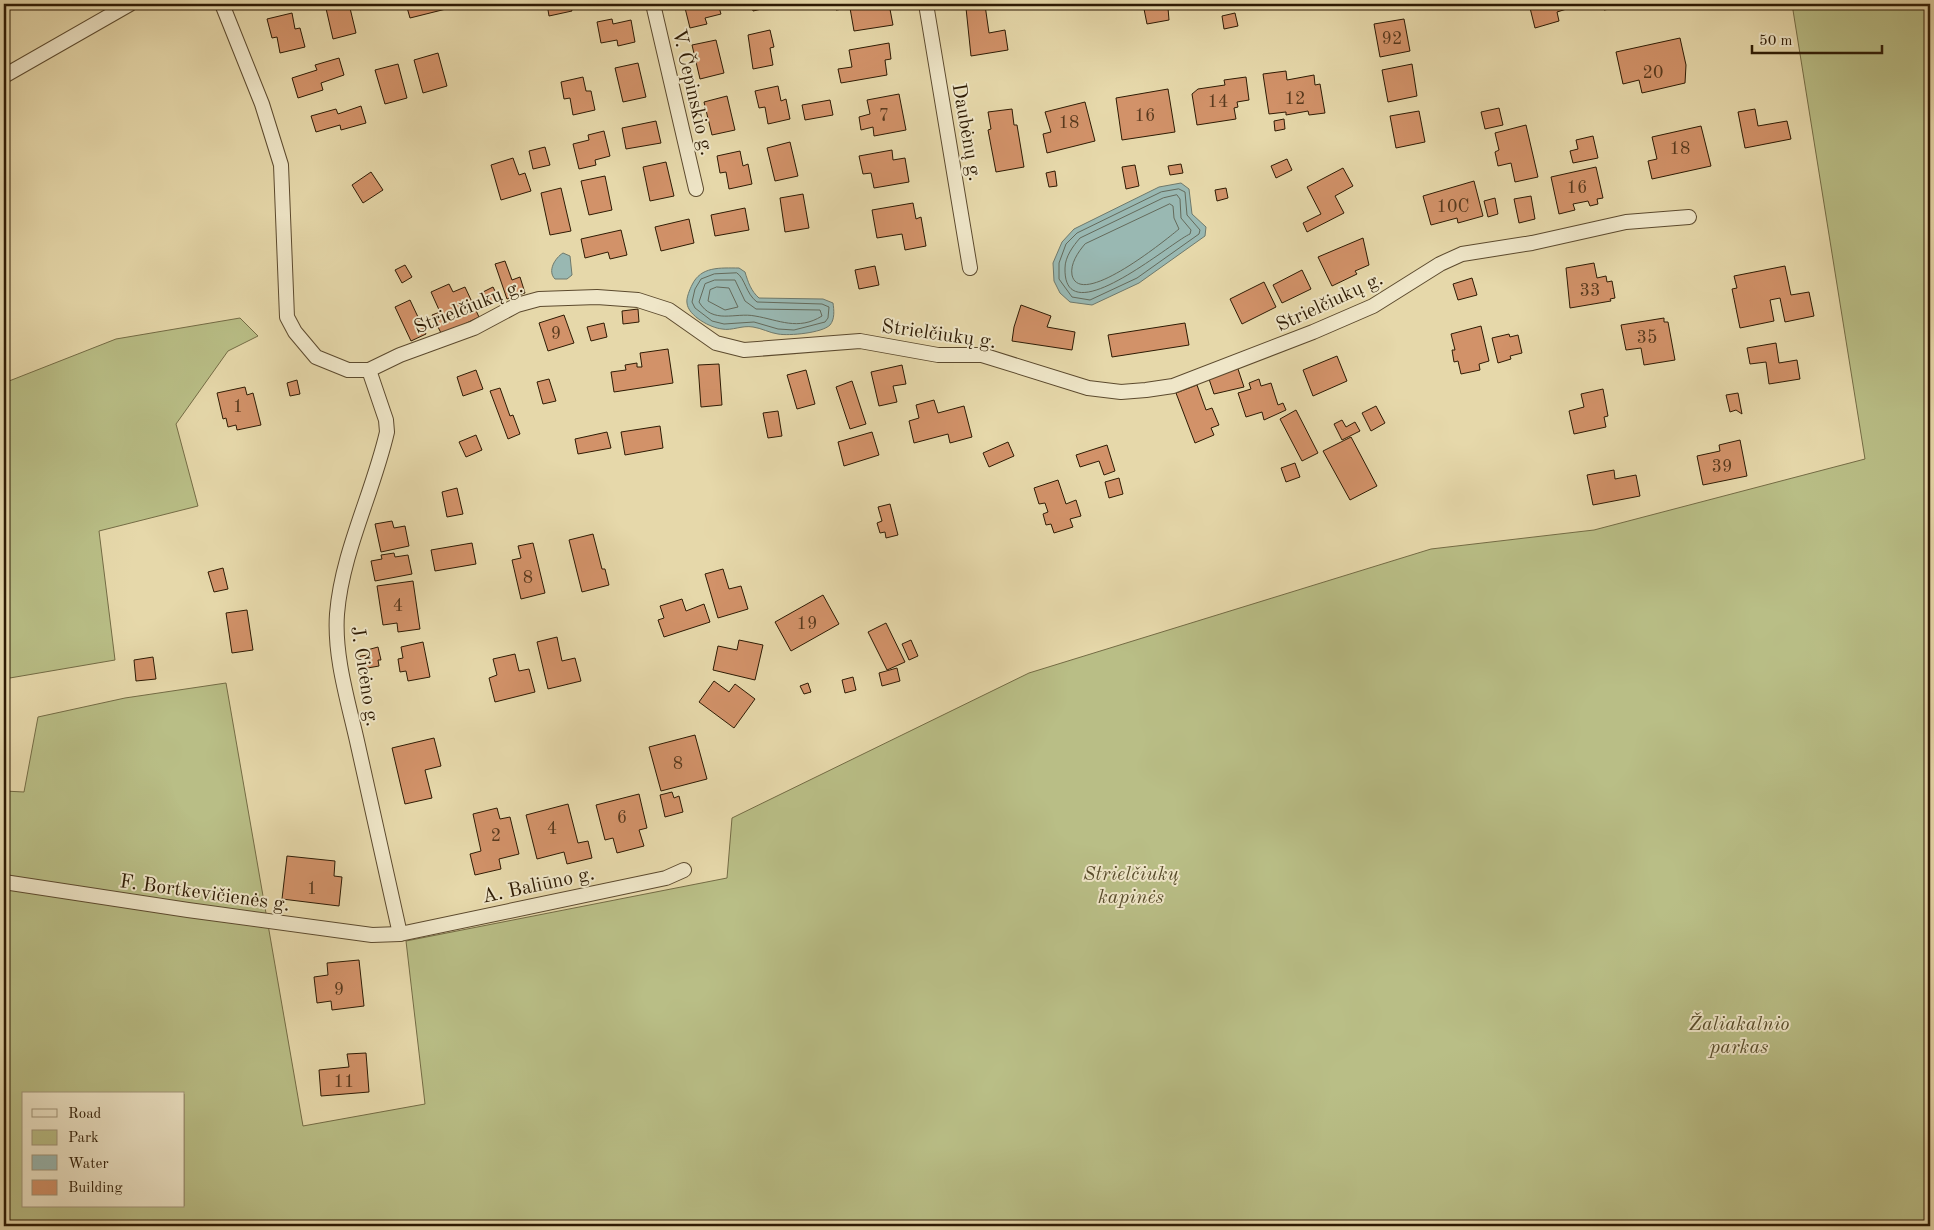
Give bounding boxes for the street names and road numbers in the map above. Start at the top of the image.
street label: V. Čepinskio g. [668,26,720,158]
street label: Daubėnų g. [948,82,984,183]
street label: Strielčiukų g. [1273,269,1386,336]
street label: Strielčiukų g. [411,277,526,339]
street label: Strielčiukų g. [880,317,997,353]
street label: J. Cicėno g. [346,625,382,728]
street label: A. Baliūno g. [480,864,596,908]
street label: F. Bortkevičienės g. [118,872,291,916]

